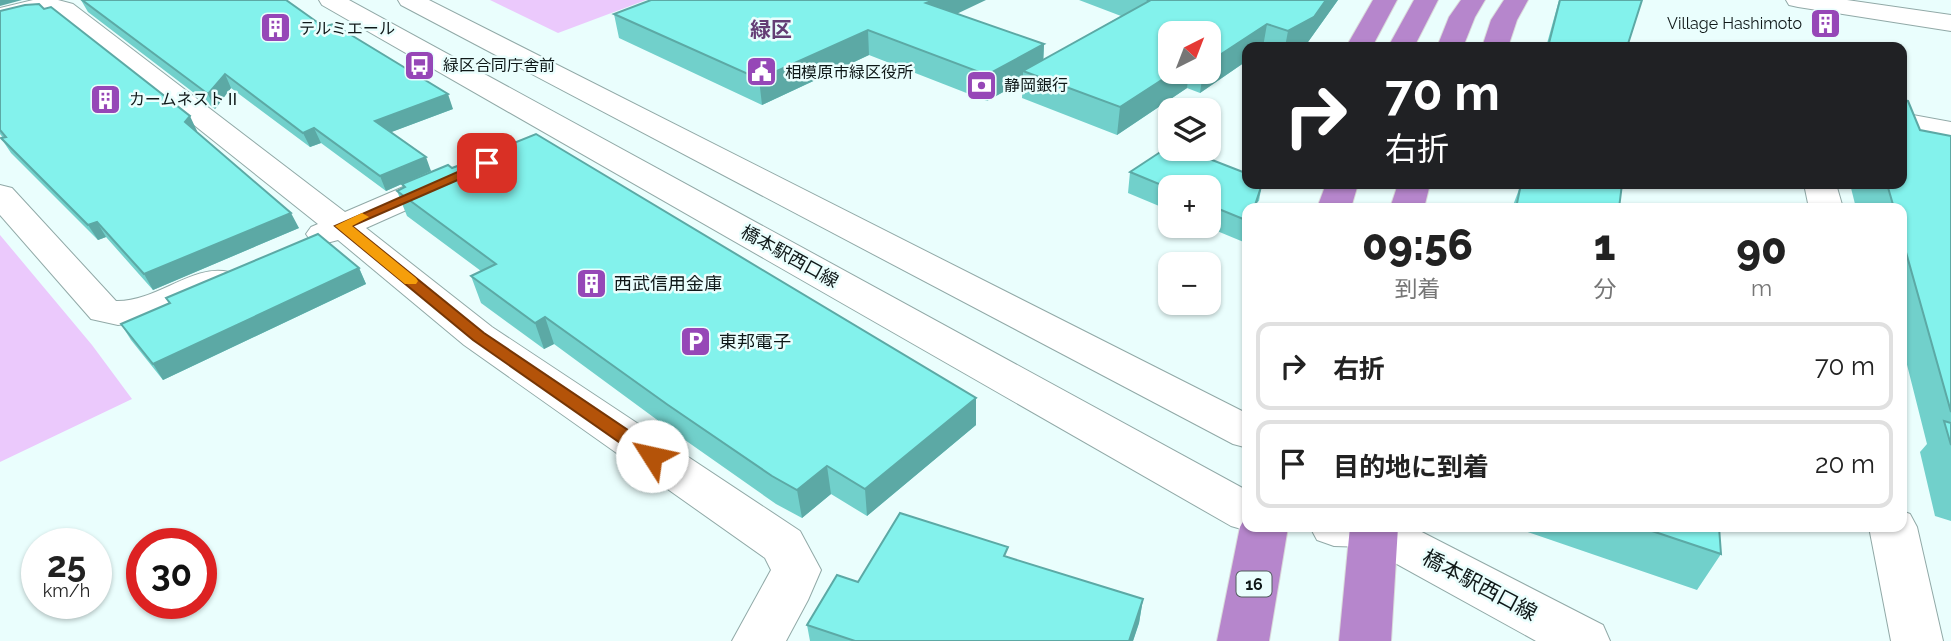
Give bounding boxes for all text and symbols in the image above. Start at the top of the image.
building icon: Village Hashimoto [1808,6,1842,40]
building icon: テルミエール [259,11,293,45]
place label: Village Hashimoto [1667,14,1802,33]
district label: 緑区 [750,17,792,42]
place label: テルミエール [299,19,395,38]
north arrow [1158,21,1222,84]
map controls [1158,21,1221,315]
bus stop icon: 緑区合同庁舎前 [403,48,437,82]
public building icon: 相模原市緑区役所 [745,55,779,89]
place label: 緑区合同庁舎前 [443,56,555,75]
place label: 相模原市緑区役所 [785,63,913,82]
text: 70 m [1385,64,1500,121]
bank icon: 静岡銀行 [964,68,998,102]
icon: right [1270,70,1361,161]
place label: 静岡銀行 [1004,76,1068,95]
building icon: カームネストⅡ [89,82,123,116]
place label: カームネストⅡ [129,90,241,109]
button: layers [1158,98,1221,161]
text: 右折 [1385,130,1449,167]
pin [457,133,517,193]
icon: arrive [468,144,506,182]
button: + [1158,175,1221,238]
street label: 橋本駅西口線 [738,221,842,291]
text: 09:56 [1362,221,1473,270]
text: 1 [1594,221,1616,270]
text: 90 [1736,225,1787,274]
button: − [1158,252,1221,315]
building icon: 西武信用金庫 [574,266,608,300]
place label: 西武信用金庫 [614,273,722,294]
text: m [1751,274,1772,301]
text: 到着 [1395,275,1441,302]
text: 分 [1593,275,1616,302]
parking icon: 東邦電子 [679,324,713,358]
place label: 東邦電子 [719,331,791,352]
icon: right [1274,347,1312,385]
text: 70 m [1815,351,1875,381]
text: 右折 [1333,354,1385,384]
position arrow [615,419,689,493]
icon: arrive [1274,445,1312,483]
text: 20 m [1815,449,1875,479]
text: 目的地に到着 [1333,452,1489,482]
speed limit sign: 30 [126,528,217,619]
text: 25 [47,544,86,585]
street label: 橋本駅西口線 [1419,544,1541,626]
road number: 16 [1236,572,1272,596]
text: km/h [43,580,90,601]

